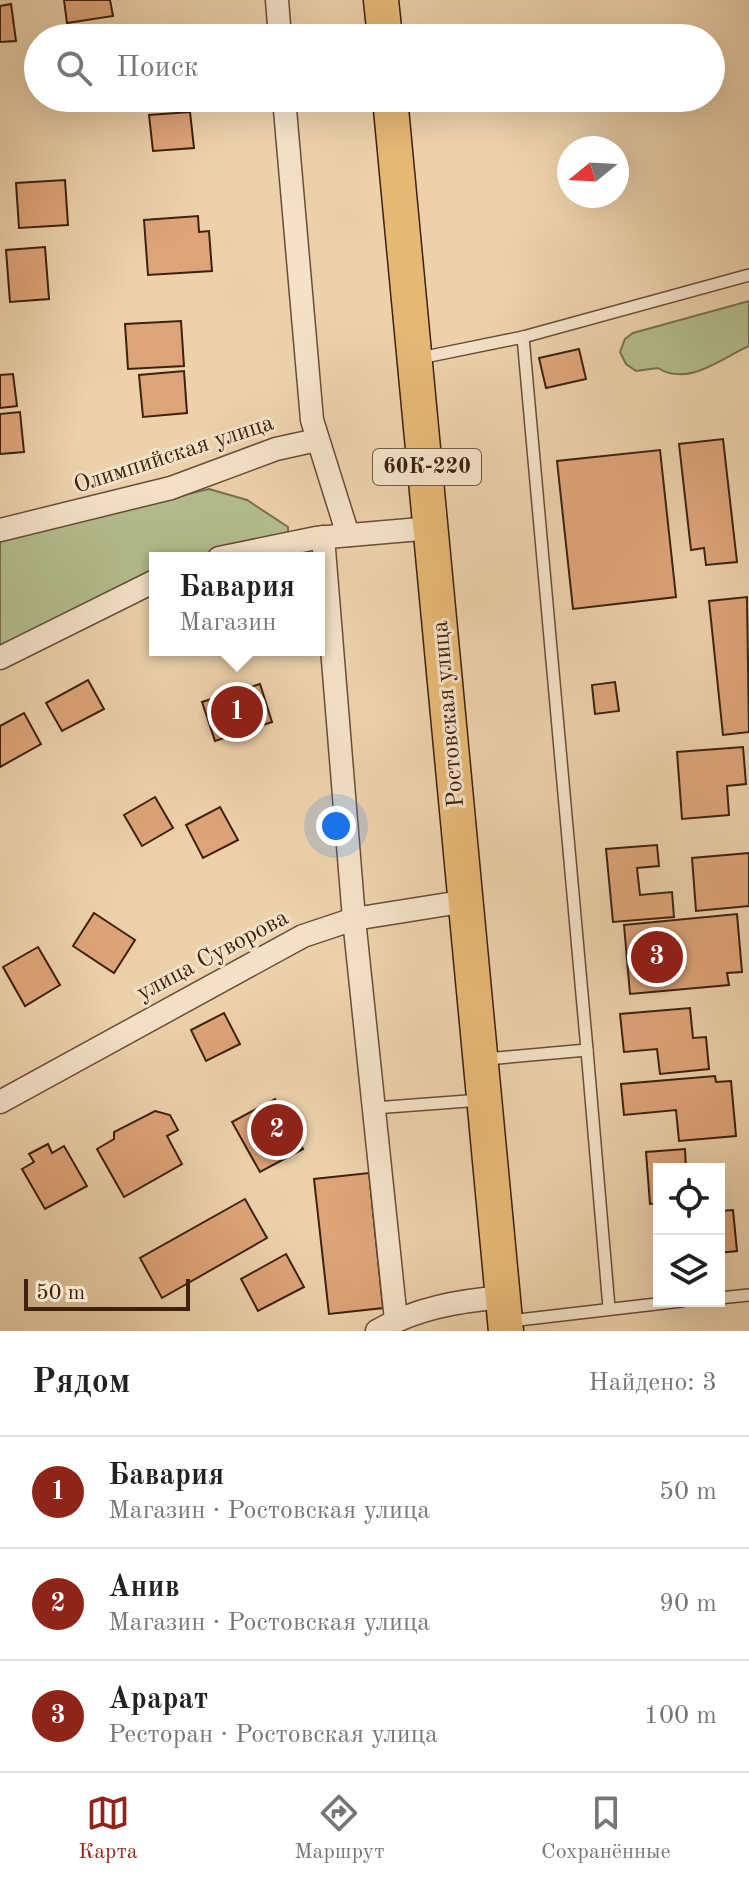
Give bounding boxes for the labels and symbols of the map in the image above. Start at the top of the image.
north arrow [557,136,629,208]
street label: Олимпийская улица [71,411,277,499]
road number: 60К-220 [373,449,481,485]
street label: Ростовская улица [429,620,469,808]
pin: 1 [211,682,263,742]
your location [316,806,356,846]
street label: улица Суворова [133,906,293,1006]
pin: 3 [631,927,683,987]
pin: 2 [251,1100,303,1160]
scale bar [24,1275,190,1311]

